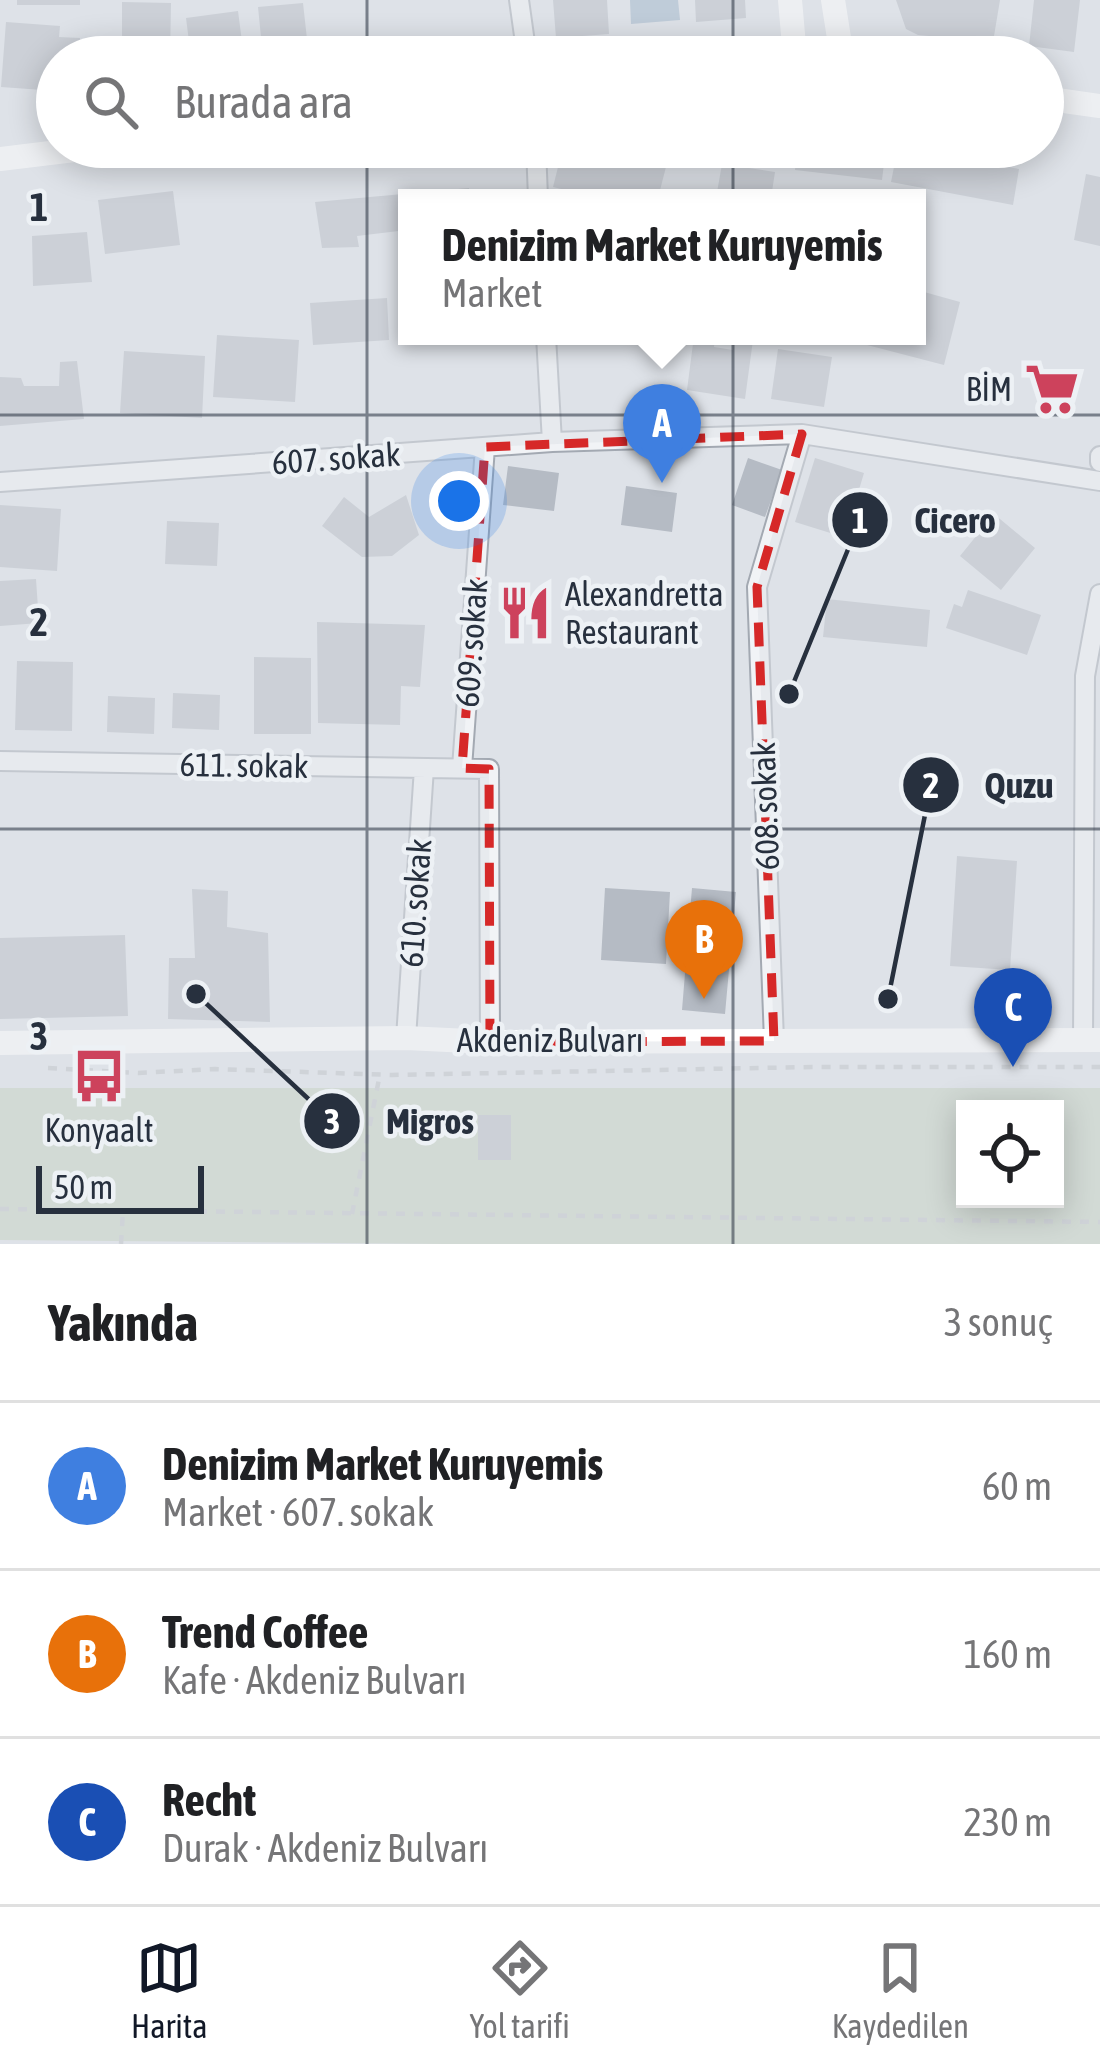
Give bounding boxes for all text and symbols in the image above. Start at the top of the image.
search box [36,36,1064,168]
icon: search [78,69,144,135]
text: Burada ara [174,76,353,128]
text: 1 [30,185,48,229]
popup [398,189,926,345]
text: Denizim Market Kuruyemis [441,219,883,271]
text: Market [441,271,542,315]
supermarket icon: BİM [1023,360,1081,418]
place label: BİM [966,370,1012,408]
pin: A [623,384,701,483]
street label: 607. sokak [271,435,401,481]
your location [429,471,489,531]
callout: Cicero [830,484,1020,556]
text: 1 [852,499,868,541]
text: Cicero [914,499,996,541]
place label: Alexandretta Restaurant [565,575,724,651]
street label: 609. sokak [448,578,494,708]
restaurant icon: Alexandretta Restaurant [496,584,554,642]
text: 2 [30,600,48,644]
street label: 608. sokak [744,741,786,871]
street label: 611. sokak [179,745,309,785]
callout: Quzu [901,749,1078,821]
text: 2 [923,764,939,806]
text: Quzu [985,764,1053,806]
street label: 610. sokak [392,838,438,968]
pin: B [665,900,743,999]
pin: C [974,968,1052,1067]
text: 3 [30,1014,48,1058]
street label: Akdeniz Bulvarı [457,1021,643,1059]
bus stop icon: Konyaalt [70,1047,128,1105]
callout: Migros [302,1085,499,1157]
text: 3 [324,1100,340,1142]
text: Migros [386,1100,474,1142]
map controls [956,1100,1064,1208]
button: locate [956,1100,1064,1208]
place label: Konyaalt [44,1111,154,1149]
scale bar [36,1160,204,1213]
text: 50 m [54,1168,113,1206]
text: Yakında [48,1293,198,1352]
text: 3 sonuç [944,1300,1052,1344]
text: Denizim Market Kuruyemis [162,1438,603,1490]
text: A [77,1464,97,1508]
text: 60 m [982,1464,1052,1508]
text: Market · 607. sokak [162,1490,434,1534]
text: Trend Coffee [162,1606,369,1658]
text: B [78,1632,96,1676]
text: 160 m [964,1632,1052,1676]
text: Kafe · Akdeniz Bulvarı [162,1658,466,1702]
text: Recht [162,1774,256,1826]
text: C [78,1800,96,1844]
text: 230 m [964,1800,1052,1844]
text: Durak · Akdeniz Bulvarı [162,1826,488,1870]
tab: Harita [131,1935,208,2045]
tab: Yol tarifi [470,1935,570,2045]
tab: Kaydedilen [832,1935,969,2045]

